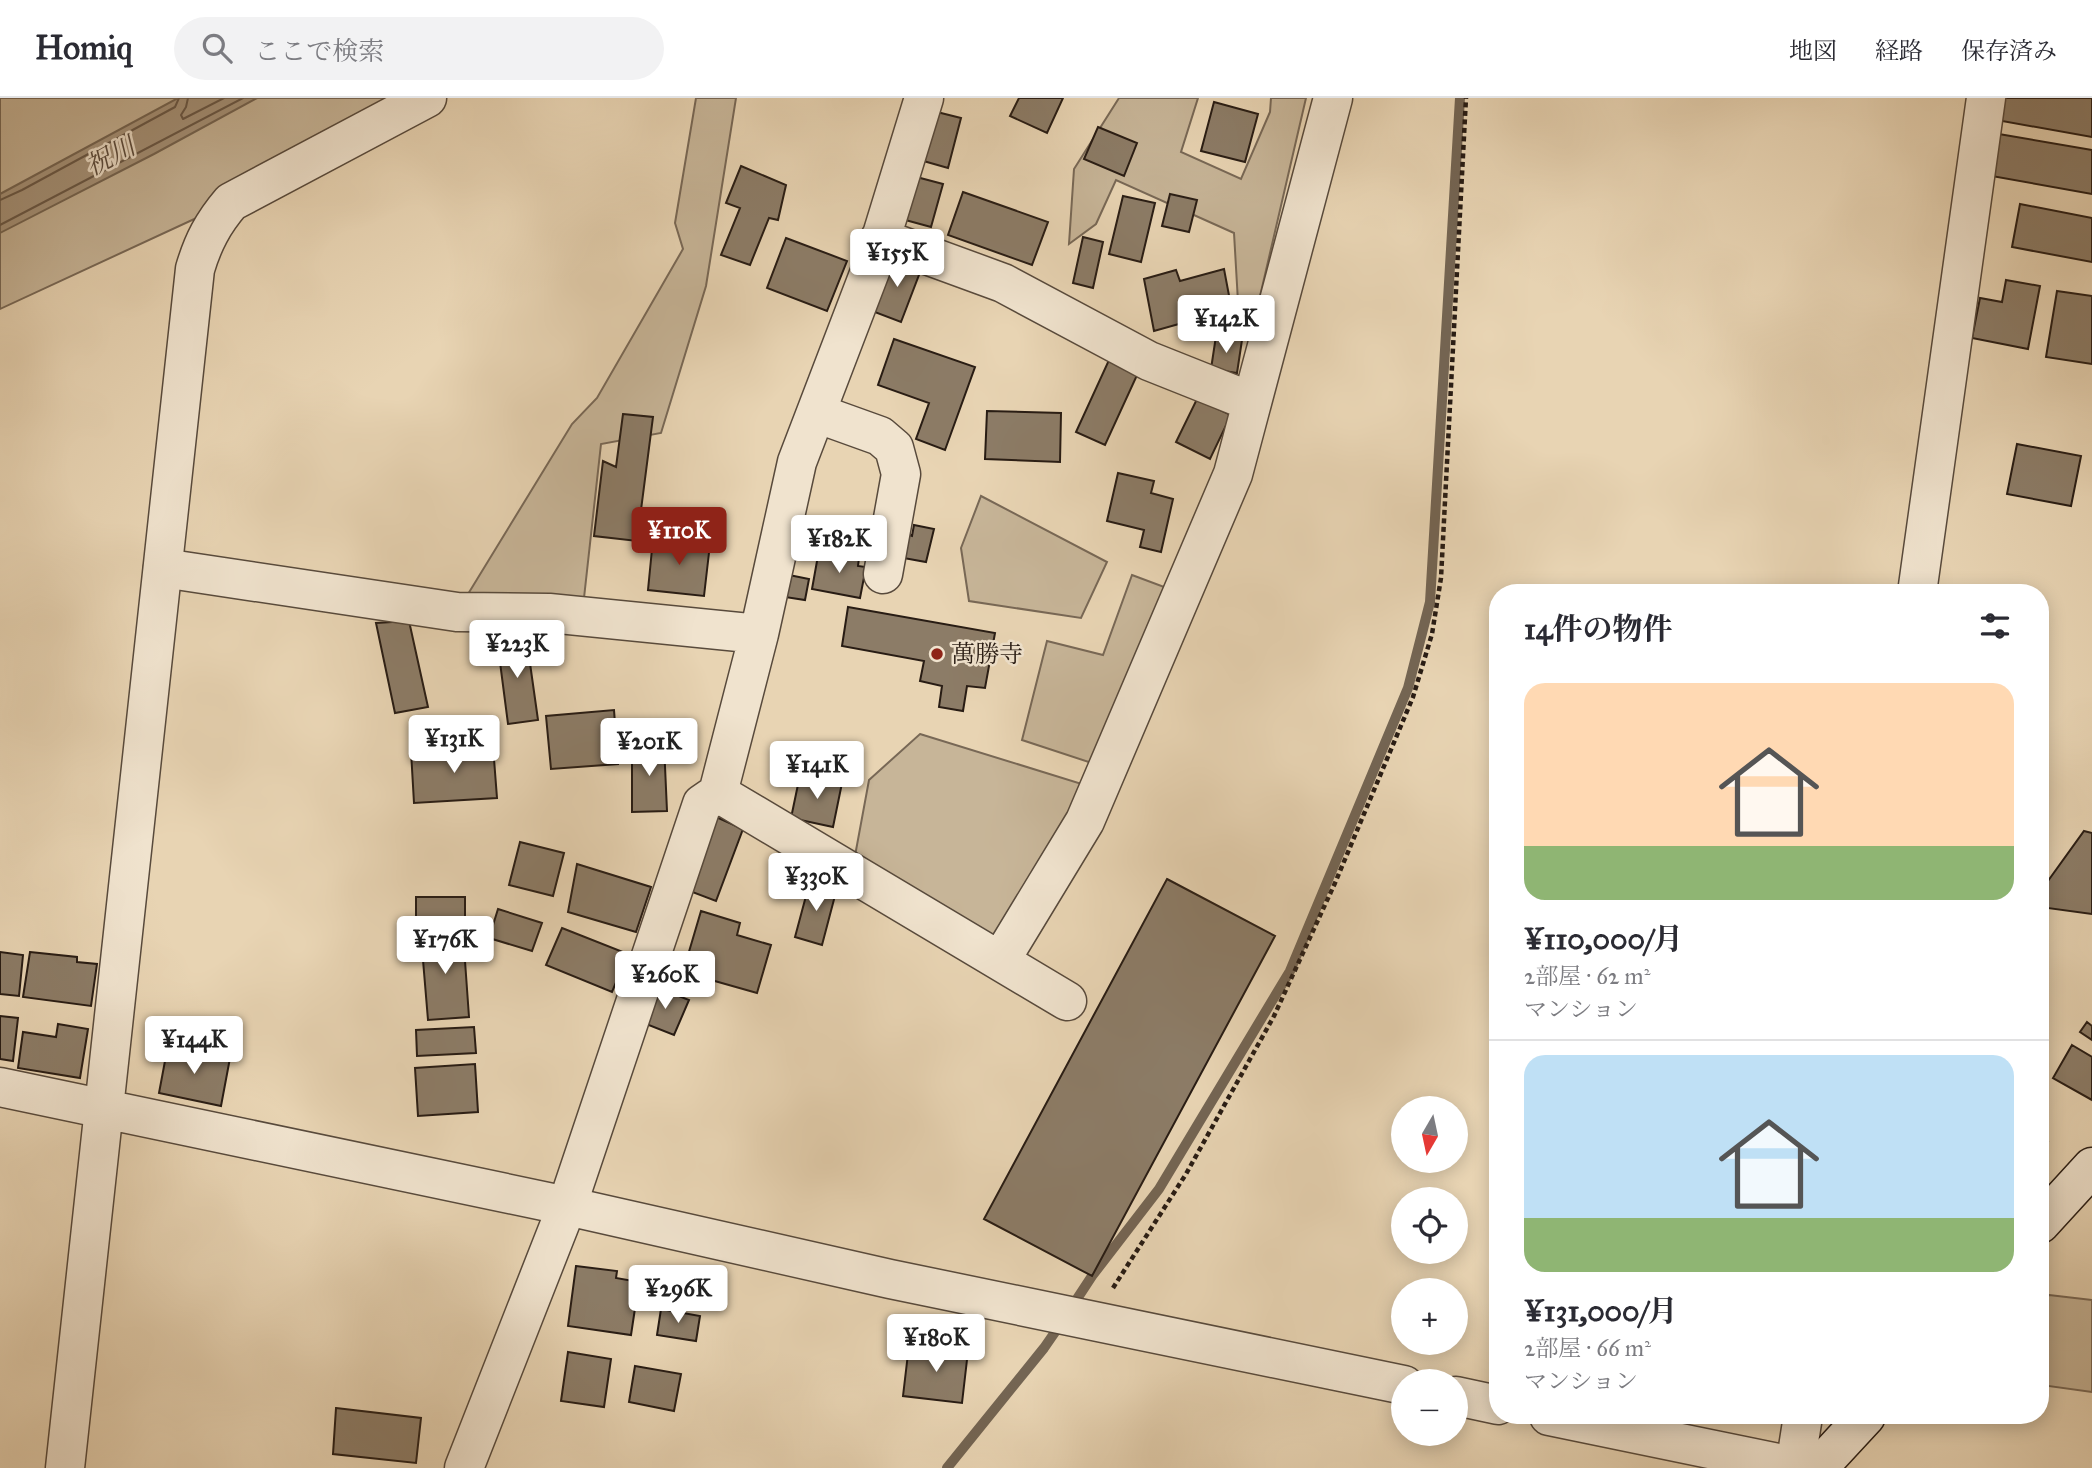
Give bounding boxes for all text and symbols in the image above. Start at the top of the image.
search box [174,17,664,80]
text: Homiq [35,28,132,68]
icon: search [198,29,236,67]
text: ここで検索 [254,35,384,67]
text: 地図 [1789,36,1837,66]
text: 経路 [1875,36,1923,66]
text: 保存済み [1961,36,2057,66]
water label: 祝川 [80,128,143,182]
pin: ¥155K [848,230,946,289]
text: ¥155K [866,238,928,266]
pin: ¥142K [1177,296,1275,355]
text: ¥142K [1194,304,1258,332]
pin: ¥110K [630,508,728,567]
text: ¥110K [648,516,710,544]
pin: ¥182K [790,516,888,575]
text: ¥182K [807,524,871,552]
icon: filters [1976,607,2014,645]
text: 14件の物件 [1524,611,1673,647]
pin: ¥223K [468,620,566,680]
text: ¥223K [485,629,549,657]
place label: 萬勝寺 [951,639,1023,669]
marker: 萬勝寺 [929,646,945,662]
pin: ¥131K [405,716,503,775]
pin: ¥201K [600,718,698,778]
text: ¥131K [425,724,483,752]
text: ¥201K [616,727,682,755]
icon: home [1706,729,1832,855]
pin: ¥141K [768,742,866,801]
text: ¥141K [786,750,848,778]
pin: ¥330K [767,854,865,913]
text: ¥330K [784,862,848,890]
pin: ¥176K [396,916,494,976]
text: ¥110,000/月 [1524,921,1683,957]
text: ¥176K [413,925,477,953]
pin: ¥260K [616,951,714,1011]
text: ¥260K [631,960,699,988]
text: 2部屋 · 62 m² [1524,962,1650,990]
text: マンション [1524,995,1638,1023]
pin: ¥144K [145,1016,243,1076]
text: ¥144K [161,1025,227,1053]
north arrow [1391,1096,1468,1172]
map controls [1391,1096,1468,1446]
icon: home [1706,1101,1832,1227]
button: locate [1391,1187,1468,1264]
pin: ¥296K [629,1266,727,1325]
text: ¥296K [645,1274,711,1302]
button: + [1391,1278,1468,1355]
text: ¥131,000/月 [1524,1293,1678,1329]
pin: ¥180K [887,1314,985,1374]
text: ¥180K [903,1323,969,1351]
text: 2部屋 · 66 m² [1524,1334,1651,1362]
text: マンション [1524,1367,1638,1395]
button: − [1391,1369,1468,1446]

